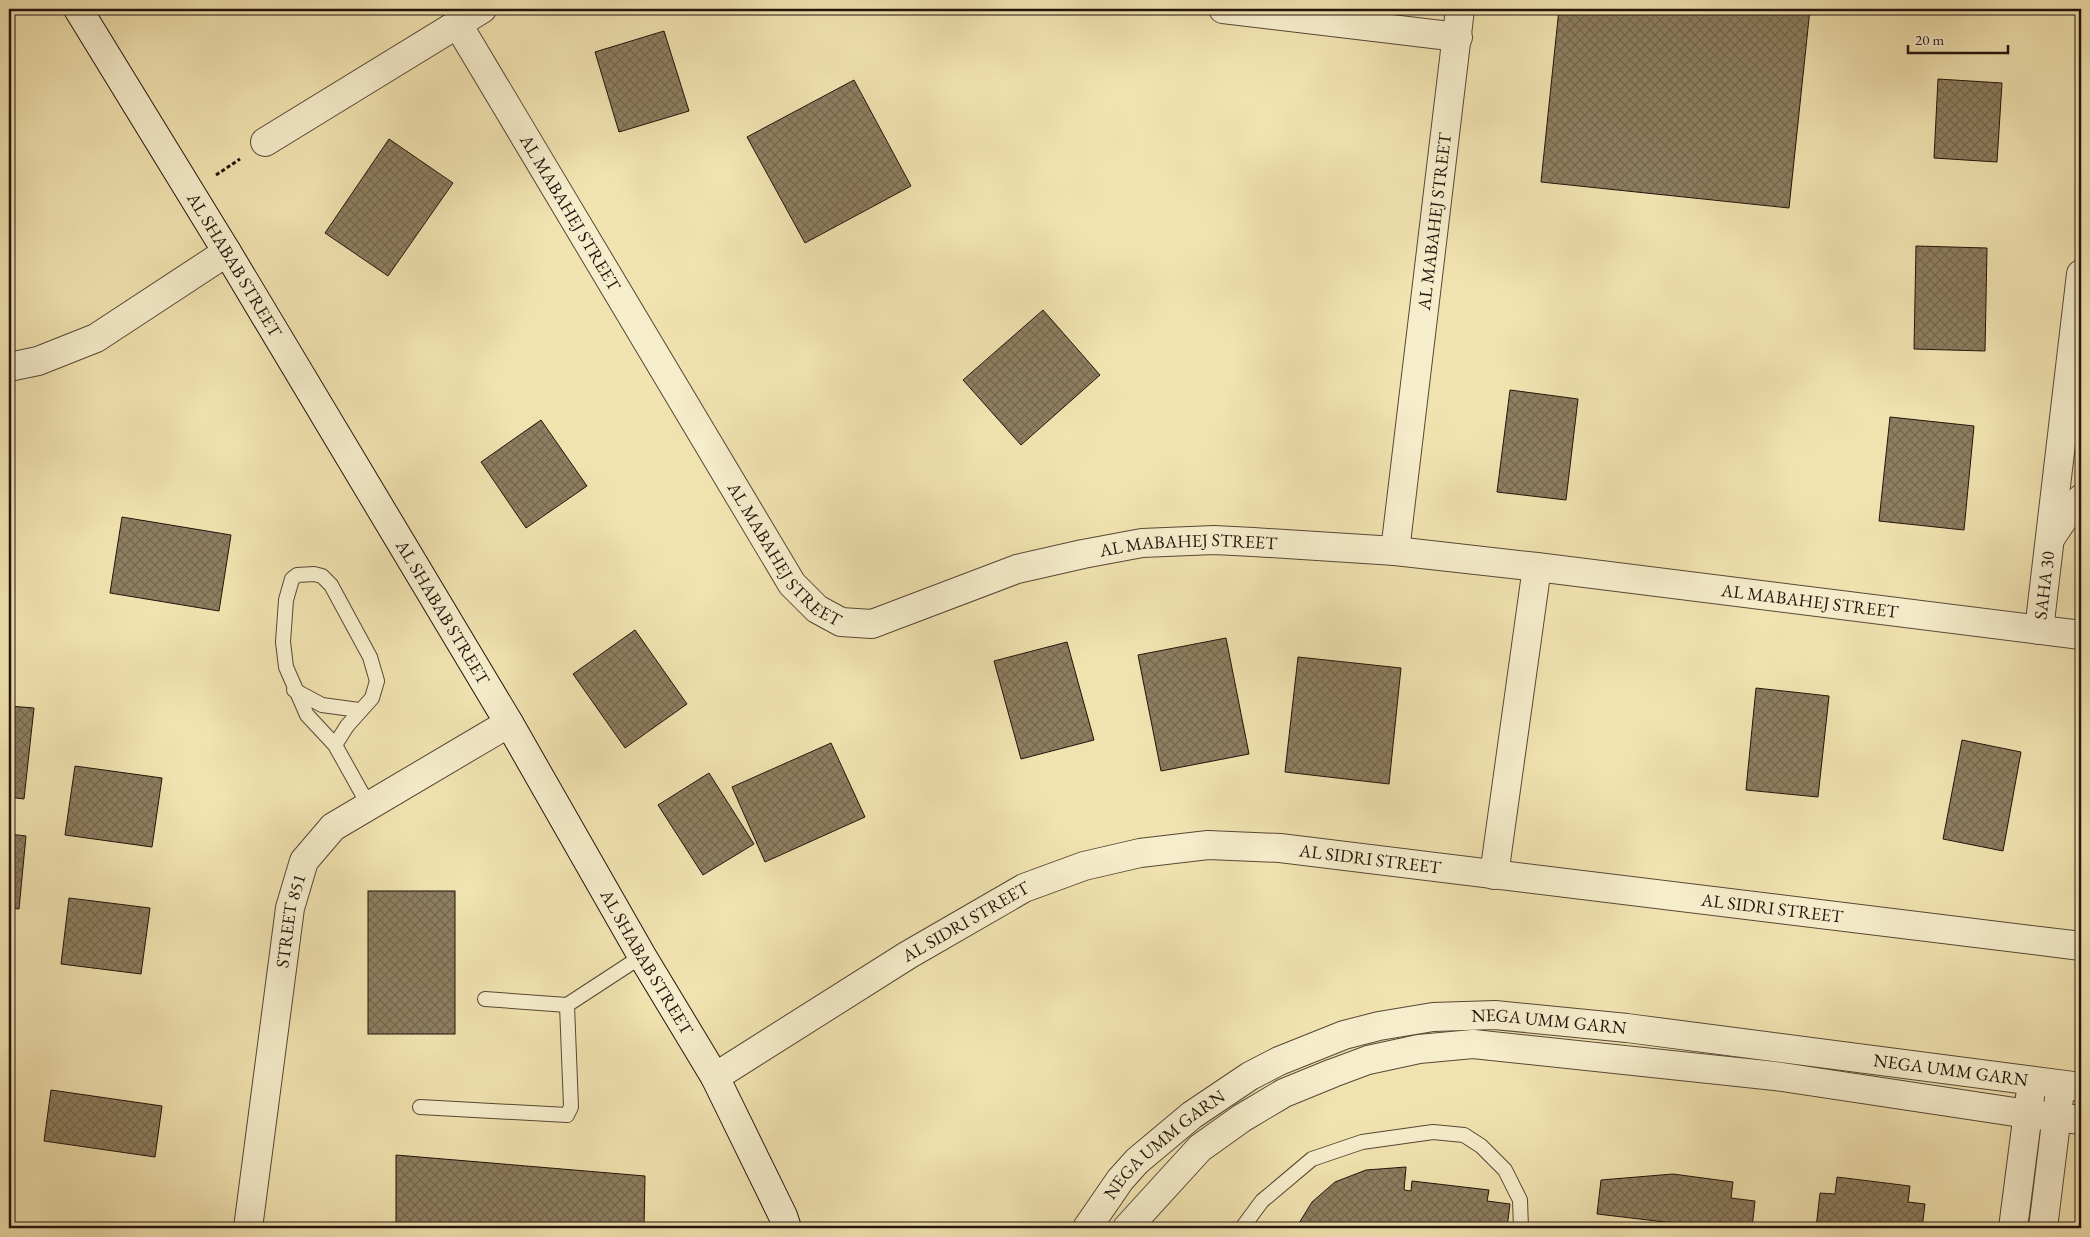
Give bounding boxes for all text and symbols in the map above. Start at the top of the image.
scale bar [1908,22,2008,54]
text: 20 m [1915,30,1944,49]
street label: AL MABAHEJ STREET [515,129,627,296]
street label: AL MABAHEJ STREET [1412,130,1456,312]
street label: AL SHABAB STREET [182,187,288,342]
street label: AL MABAHEJ STREET [722,477,847,632]
street label: AL MABAHEJ STREET [1096,528,1279,562]
street label: AL SHABAB STREET [390,535,496,690]
street label: SAHA 30 [2028,549,2059,621]
street label: AL MABAHEJ STREET [1719,578,1901,623]
street label: AL SIDRI STREET [1297,838,1443,879]
street label: STREET 851 [270,871,310,969]
street label: AL SIDRI STREET [897,875,1034,967]
street label: AL SHABAB STREET [595,884,699,1040]
street label: AL SIDRI STREET [1699,887,1845,928]
street label: NEGA UMM GARN [1471,1003,1628,1039]
street label: NEGA UMM GARN [1872,1048,2030,1091]
street label: NEGA UMM GARN [1098,1084,1230,1204]

